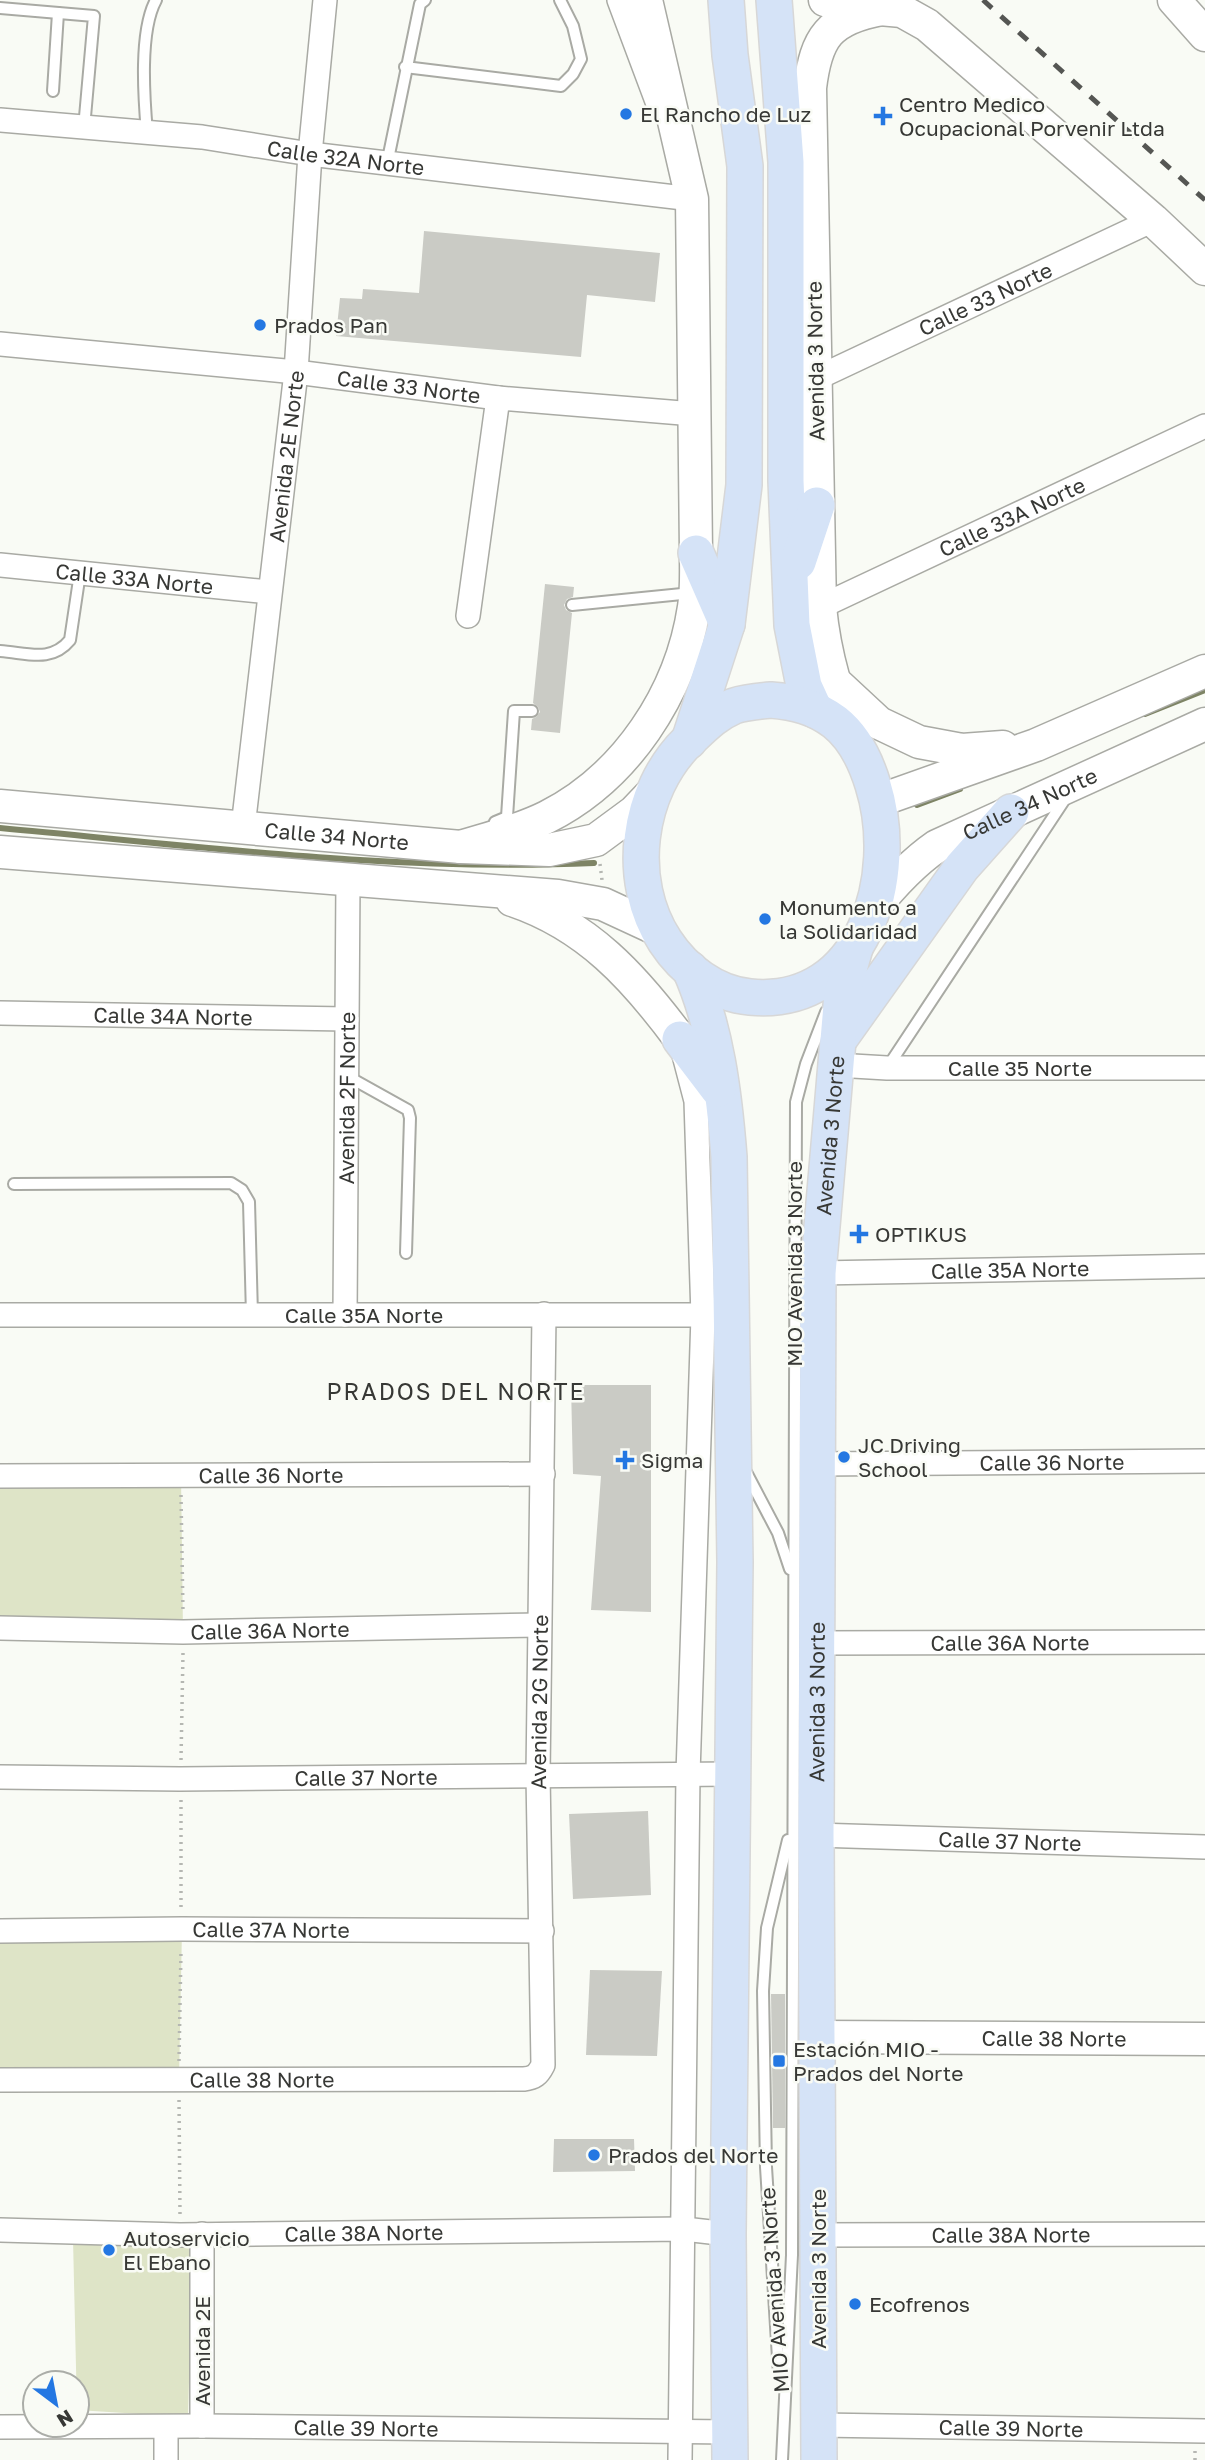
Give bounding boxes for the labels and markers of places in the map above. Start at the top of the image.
place label: Centro Medico Ocupacional Porvenir Ltda [899,91,1165,141]
place label: El Rancho de Luz [640,101,811,127]
marker: El Rancho de Luz [618,106,634,122]
marker: Centro Medico Ocupacional Porvenir Ltda [873,106,893,126]
place label: Prados Pan [274,312,388,338]
marker: Prados Pan [252,317,268,333]
place label: Monumento a la Solidaridad [779,894,918,944]
marker: Monumento a la Solidaridad [757,911,773,927]
place label: OPTIKUS [875,1221,967,1247]
marker: OPTIKUS [849,1224,869,1244]
place label: JC Driving School [858,1432,961,1482]
place label: Sigma [641,1447,703,1473]
marker: JC Driving School [836,1449,852,1465]
marker: Sigma [615,1450,635,1470]
place label: Estación MIO - Prados del Norte [793,2036,963,2086]
marker: Estación MIO - Prados del Norte [771,2053,787,2069]
place label: Prados del Norte [608,2142,778,2168]
marker: Prados del Norte [586,2147,602,2163]
place label: Autoservicio El Ebano [123,2225,250,2275]
marker: Autoservicio El Ebano [101,2242,117,2258]
place label: Ecofrenos [869,2291,970,2317]
marker: Ecofrenos [847,2296,863,2312]

